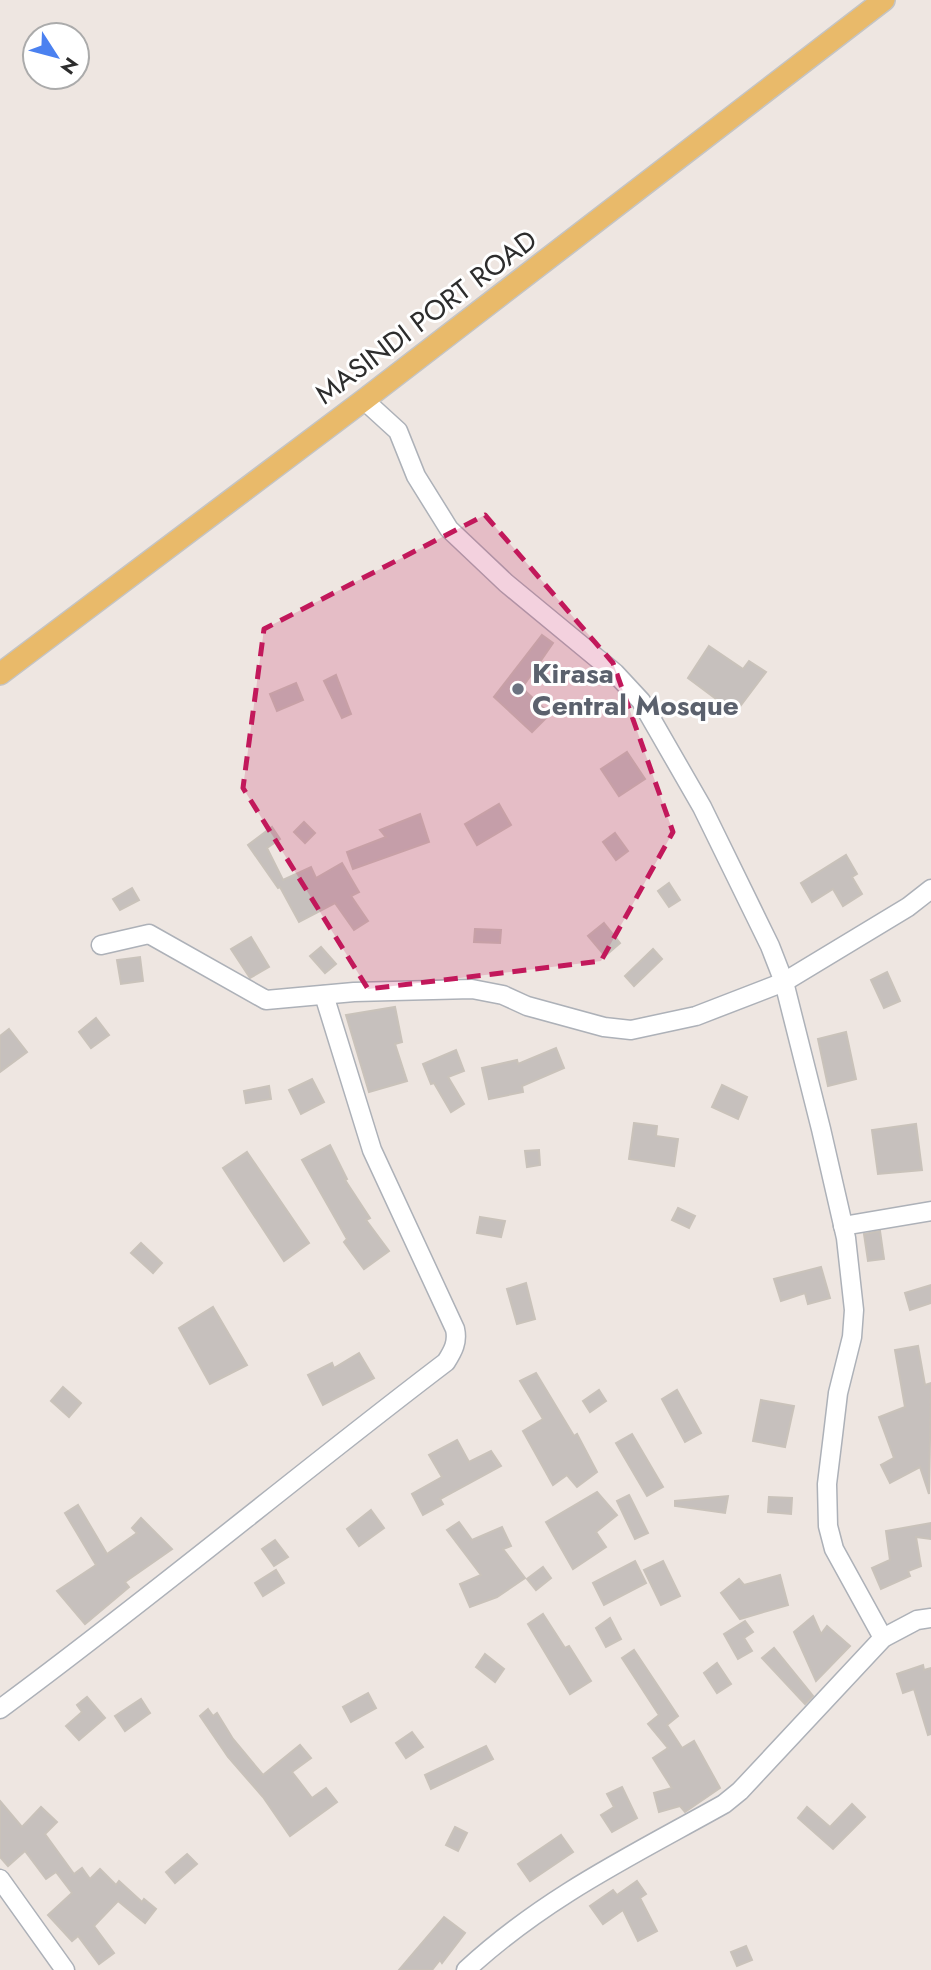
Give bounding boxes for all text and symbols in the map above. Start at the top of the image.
north arrow [21,21,91,91]
text: N [54,52,85,80]
street label: MASINDI PORT ROAD [306,220,546,414]
place label: Kirasa Central Mosque [532,653,739,726]
marker: Kirasa Central Mosque [510,681,526,697]

